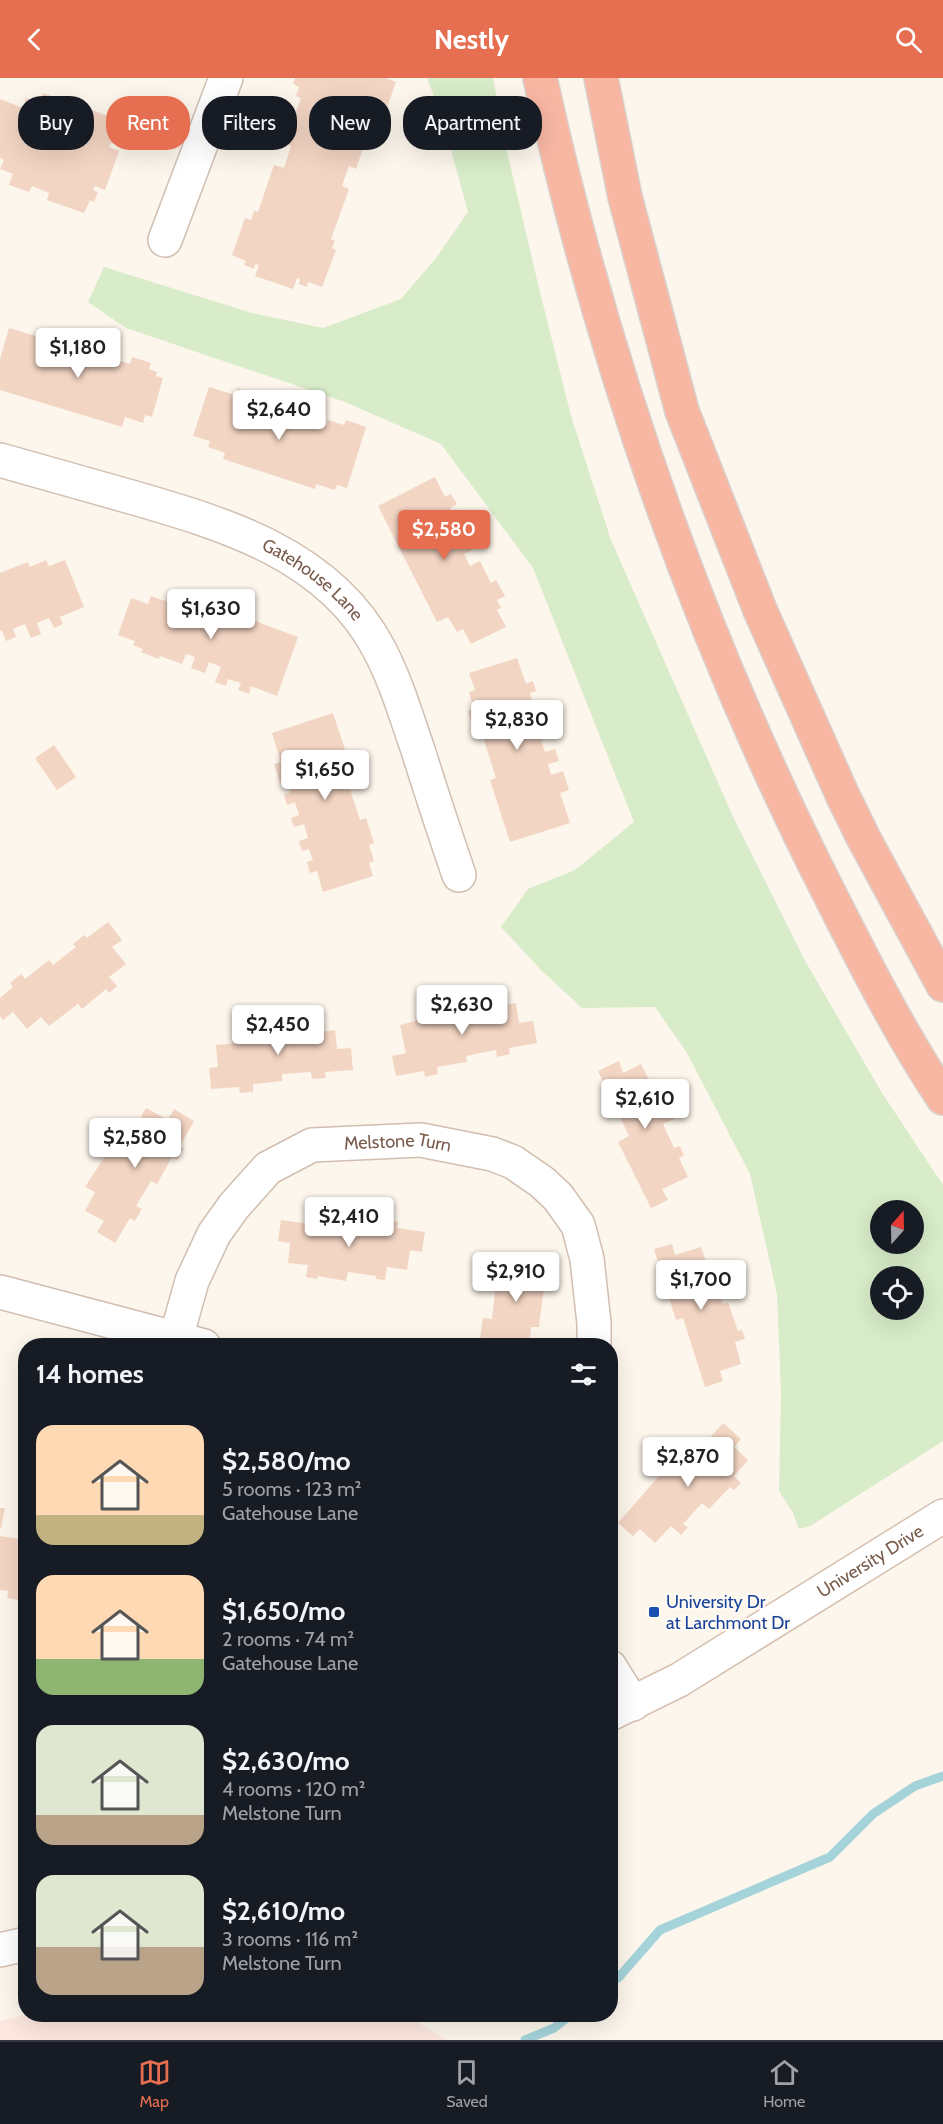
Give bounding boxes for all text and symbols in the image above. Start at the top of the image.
icon: back [18,23,51,56]
text: Nestly [434,23,509,56]
icon: search [892,23,925,56]
chip: Buy [18,96,94,150]
chip: Rent [106,96,190,150]
chip: Filters [202,96,297,150]
chip: New [309,96,391,150]
chip: Apartment [403,96,542,150]
pin: $1,180 [29,328,127,379]
text: $1,180 [50,335,106,359]
pin: $2,640 [230,390,328,441]
text: $2,640 [247,397,311,421]
pin: $2,580 [395,510,493,561]
text: $2,580 [412,517,476,541]
street label: Gatehouse Lane [259,534,368,625]
pin: $1,630 [162,589,260,640]
text: $1,630 [181,596,241,620]
pin: $2,830 [468,700,566,751]
text: $2,830 [485,707,549,731]
pin: $1,650 [276,750,374,801]
text: $1,650 [295,757,355,781]
pin: $2,630 [413,985,511,1036]
text: $2,630 [431,992,493,1016]
pin: $2,450 [229,1005,327,1056]
text: $2,450 [246,1012,310,1036]
pin: $2,610 [596,1079,694,1130]
text: $2,610 [615,1086,675,1110]
pin: $2,580 [86,1118,184,1169]
text: $2,580 [103,1125,167,1149]
street label: Melstone Turn [343,1129,453,1157]
pin: $2,410 [300,1197,398,1248]
north arrow [870,1200,924,1254]
map controls [870,1200,924,1320]
text: $2,410 [319,1204,379,1228]
pin: $2,910 [467,1252,565,1303]
text: $2,910 [486,1259,546,1283]
pin: $1,700 [652,1260,750,1311]
button: locate [870,1266,924,1320]
text: $1,700 [670,1267,732,1291]
text: 14 homes [36,1358,144,1390]
icon: filters [567,1358,600,1391]
pin: $2,870 [639,1437,737,1488]
text: $2,870 [656,1444,720,1468]
text: $2,580/mo [222,1445,351,1477]
icon: home [84,1449,156,1521]
text: 5 rooms · 123 m² [222,1477,361,1501]
text: Gatehouse Lane [222,1501,358,1525]
street label: University Drive [813,1520,927,1603]
place label: University Dr at Larchmont Dr [666,1591,790,1634]
text: $1,650/mo [222,1595,345,1627]
icon: home [84,1599,156,1671]
marker: University Dr at Larchmont Dr [647,1605,661,1619]
text: 2 rooms · 74 m² [222,1627,354,1651]
text: Gatehouse Lane [222,1651,358,1675]
text: $2,630/mo [222,1745,350,1777]
icon: home [84,1749,156,1821]
text: 4 rooms · 120 m² [222,1777,365,1801]
text: Melstone Turn [222,1801,342,1825]
text: $2,610/mo [222,1895,345,1927]
icon: home [84,1899,156,1971]
text: 3 rooms · 116 m² [222,1927,358,1951]
text: Melstone Turn [222,1951,342,1975]
tab: Map [138,2056,171,2111]
tab: Saved [446,2056,488,2111]
tab: Home [763,2056,805,2111]

